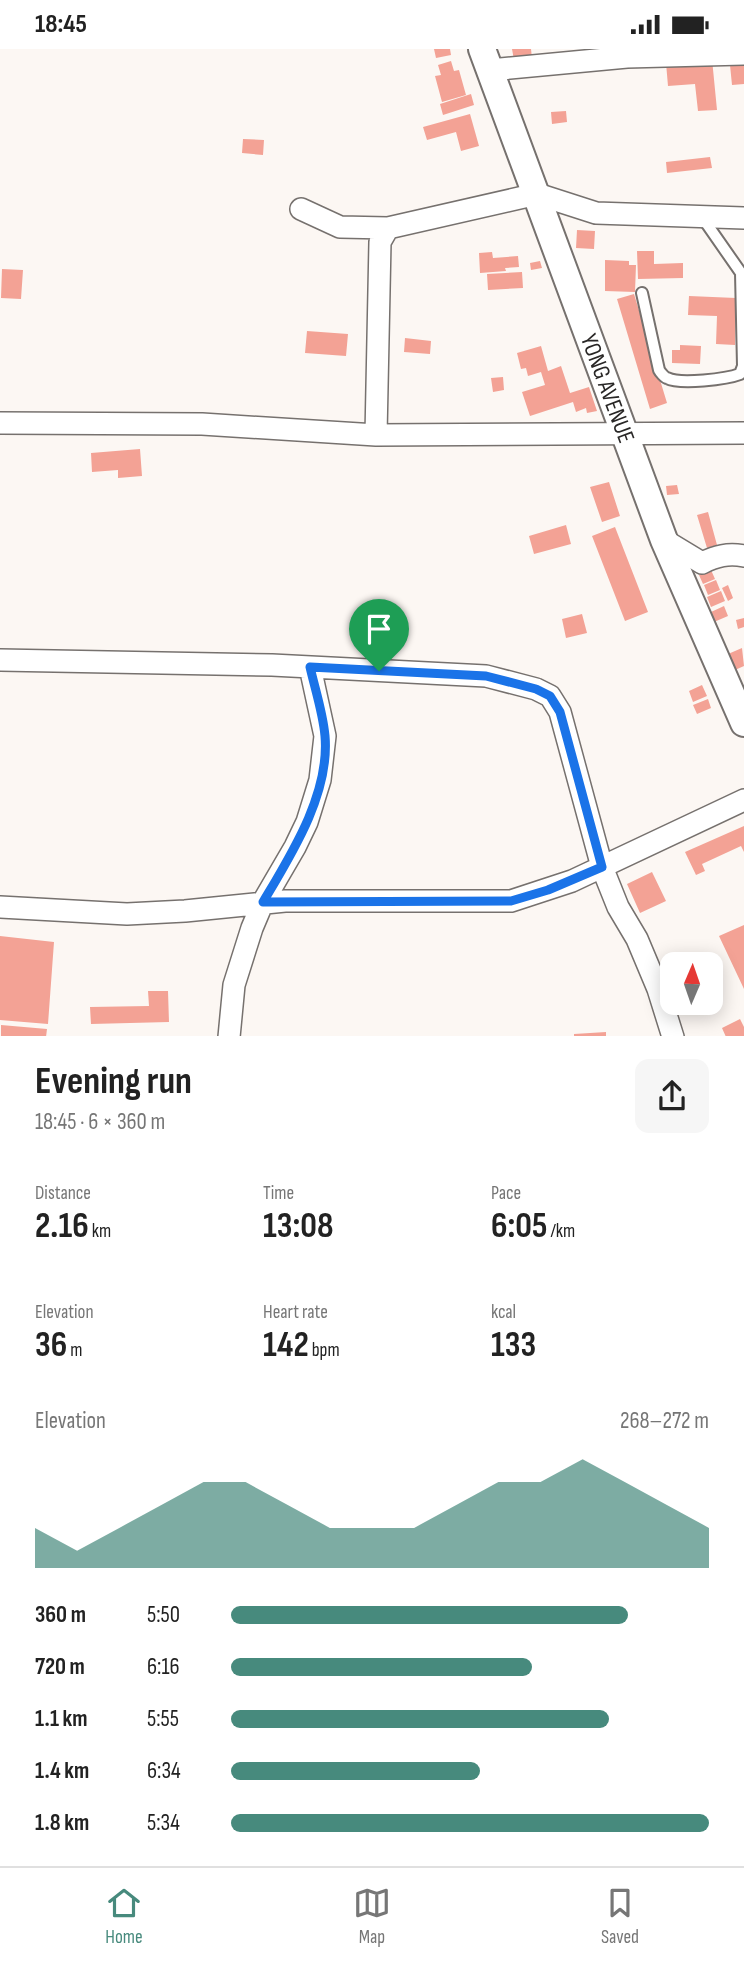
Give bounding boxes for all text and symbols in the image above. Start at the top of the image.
text: 18:45 [35,9,87,40]
street label: YONG AVENUE [574,330,641,447]
pin [349,599,409,671]
icon: arrive [360,610,398,648]
north arrow [660,952,723,1015]
map controls [660,952,723,1015]
text: Evening run [35,1059,192,1104]
button: share [635,1059,709,1133]
text: 18:45 · 6 × 360 m [35,1108,165,1136]
text: Distance [35,1182,91,1205]
text: Time [263,1182,294,1205]
text: Pace [491,1182,521,1205]
text: 2.16 [35,1205,89,1248]
text: 13:08 [263,1205,333,1248]
text: 6:05 [491,1205,547,1248]
text: km [89,1220,111,1243]
text: /km [547,1220,575,1243]
text: Elevation [35,1301,94,1324]
text: Heart rate [263,1301,328,1324]
text: kcal [491,1301,516,1324]
text: 36 [35,1324,67,1367]
text: 142 [263,1324,309,1367]
text: 133 [491,1324,536,1367]
text: m [67,1339,82,1362]
text: bpm [309,1339,340,1362]
text: Elevation [35,1407,106,1435]
text: 268–272 m [620,1407,709,1435]
text: 360 m [35,1601,86,1629]
text: 5:50 [147,1601,180,1629]
text: 720 m [35,1653,85,1681]
text: 6:16 [147,1653,180,1681]
text: 1.1 km [35,1705,88,1733]
text: 5:55 [147,1705,179,1733]
text: 1.4 km [35,1757,89,1785]
text: 6:34 [147,1757,181,1785]
text: 1.8 km [35,1809,89,1837]
text: 5:34 [147,1809,180,1837]
tab: Home [105,1884,143,1949]
tab: Map [353,1884,391,1949]
tab: Saved [601,1884,639,1949]

